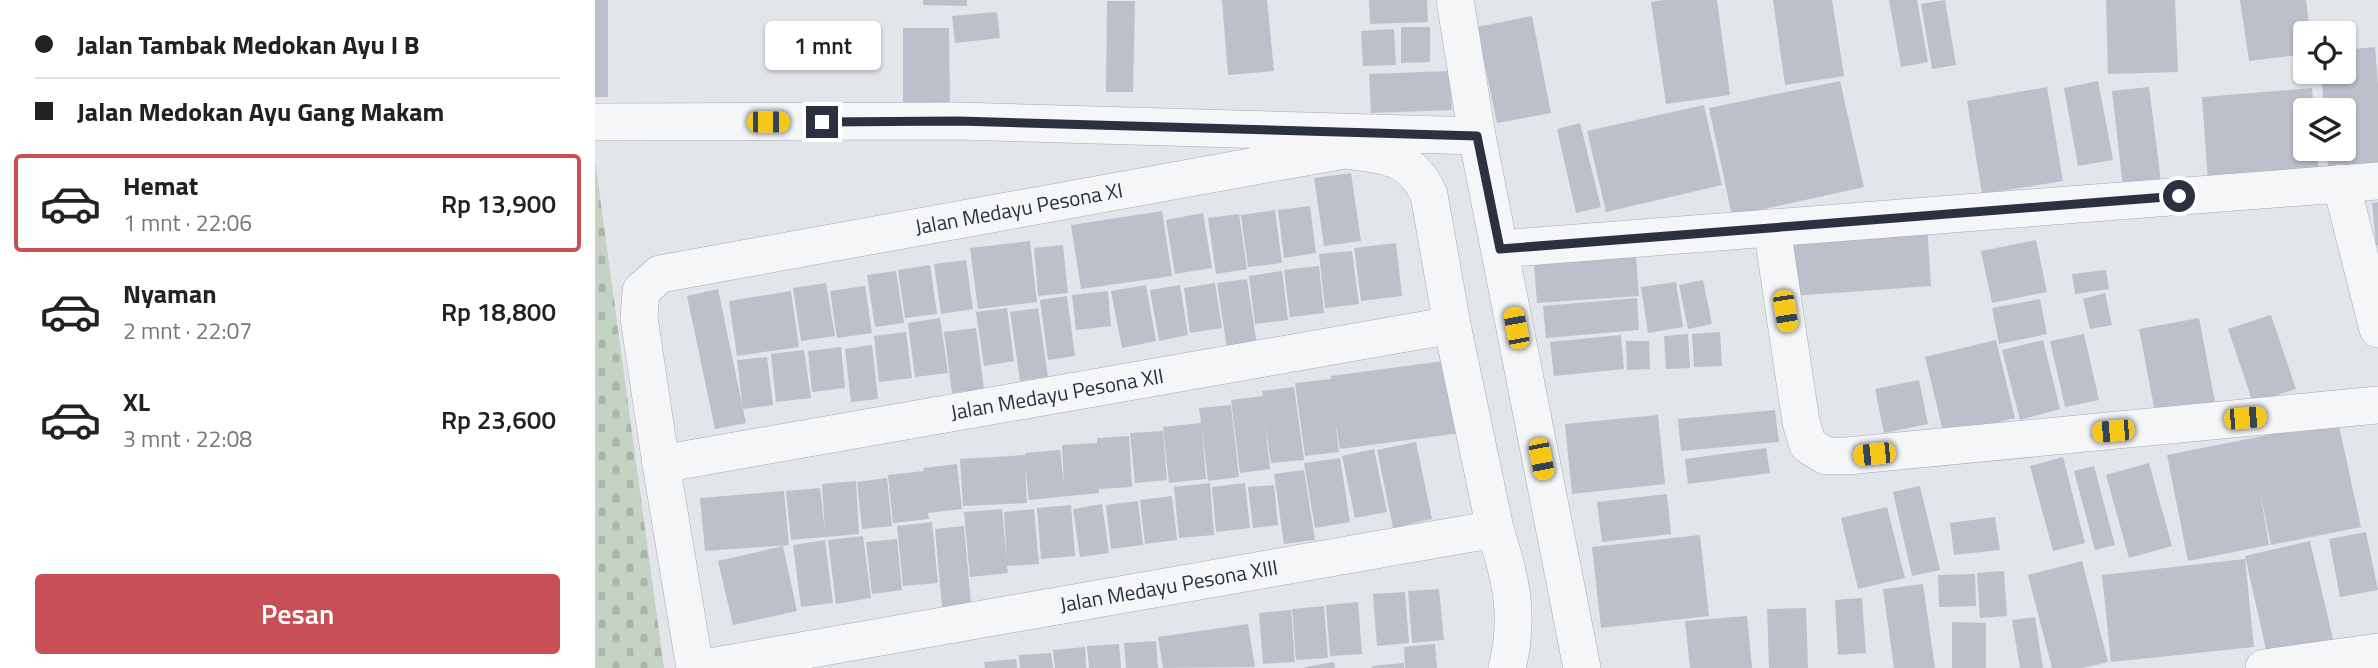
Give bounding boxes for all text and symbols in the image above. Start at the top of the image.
callout: 1 mnt [764,20,880,69]
map controls [2293,21,2356,161]
button: locate [2293,21,2356,84]
text: Jalan Tambak Medokan Ayu I B [77,25,420,64]
text: 1 mnt [794,28,852,63]
text: Jalan Medokan Ayu Gang Makam [77,92,444,131]
button: layers [2293,98,2356,161]
route end [806,106,838,138]
car [748,112,790,133]
text: Hemat [123,166,198,205]
icon: car [39,172,102,235]
street label: Jalan Medayu Pesona XI [912,173,1125,242]
route start [2163,180,2195,212]
text: Rp 13,900 [441,184,556,223]
text: 1 mnt · 22:06 [123,205,252,240]
text: Nyaman [123,274,217,313]
icon: car [39,280,102,343]
car [1772,289,1799,333]
text: Rp 18,800 [441,292,556,331]
car [1502,305,1531,351]
text: 2 mnt · 22:07 [123,313,252,348]
street label: Jalan Medayu Pesona XII [948,359,1166,428]
text: XL [123,382,150,421]
icon: car [39,388,102,451]
text: Rp 23,600 [441,400,556,439]
car [2224,406,2267,430]
car [2092,419,2135,443]
text: 3 mnt · 22:08 [123,421,252,456]
car [1527,436,1556,482]
car [1853,441,1896,467]
street label: Jalan Medayu Pesona XIII [1057,550,1280,620]
button: Pesan [35,574,560,654]

